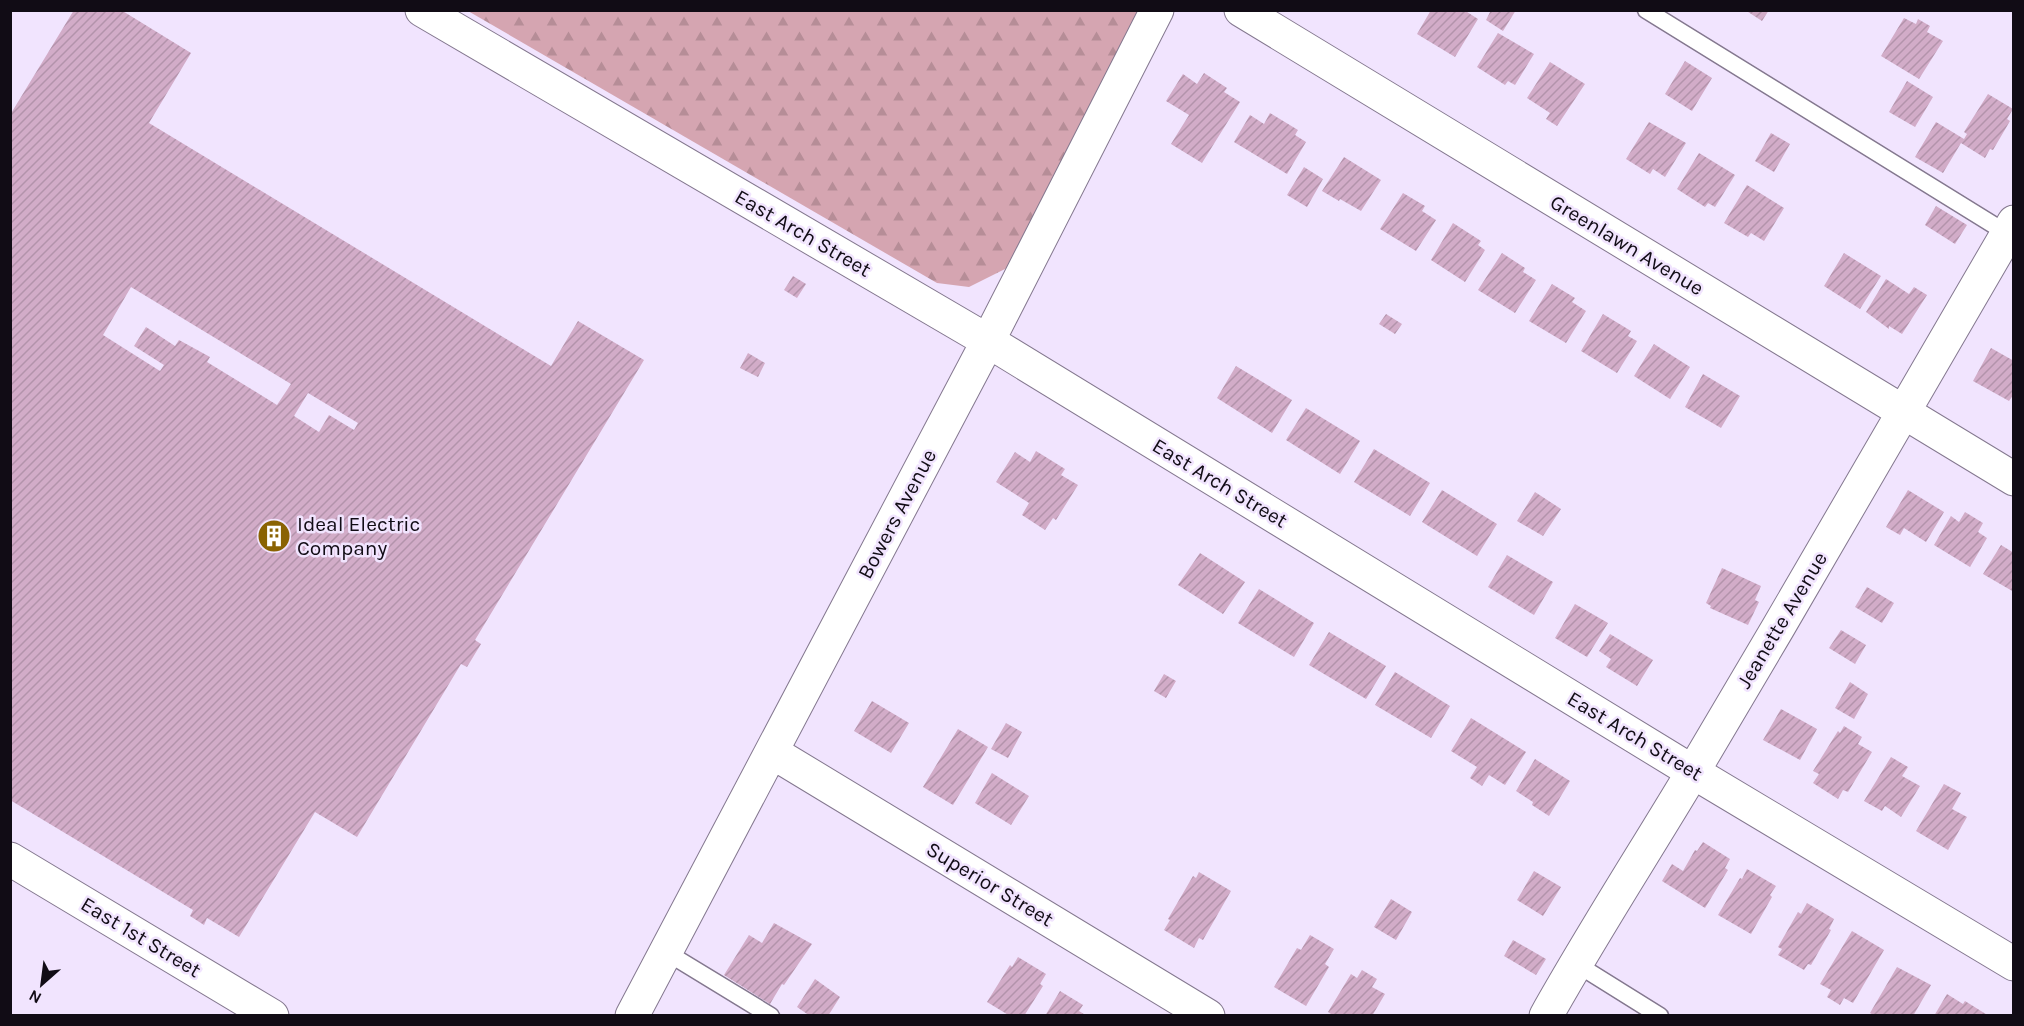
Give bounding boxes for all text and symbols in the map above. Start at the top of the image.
street label: East Arch Street [731,184,875,282]
street label: Greenlawn Avenue [1546,190,1708,300]
street label: East Arch Street [1148,433,1292,533]
street label: Bowers Avenue [853,445,941,583]
place label: Ideal Electric Company [297,512,420,560]
building icon: Ideal Electric Company [256,518,292,554]
street label: Jeanette Avenue [1732,547,1832,693]
street label: East Arch Street [1563,686,1707,786]
street label: Superior Street [922,837,1058,931]
street label: East 1st Street [77,892,205,982]
north arrow [12,954,72,1014]
text: N [26,986,45,1008]

